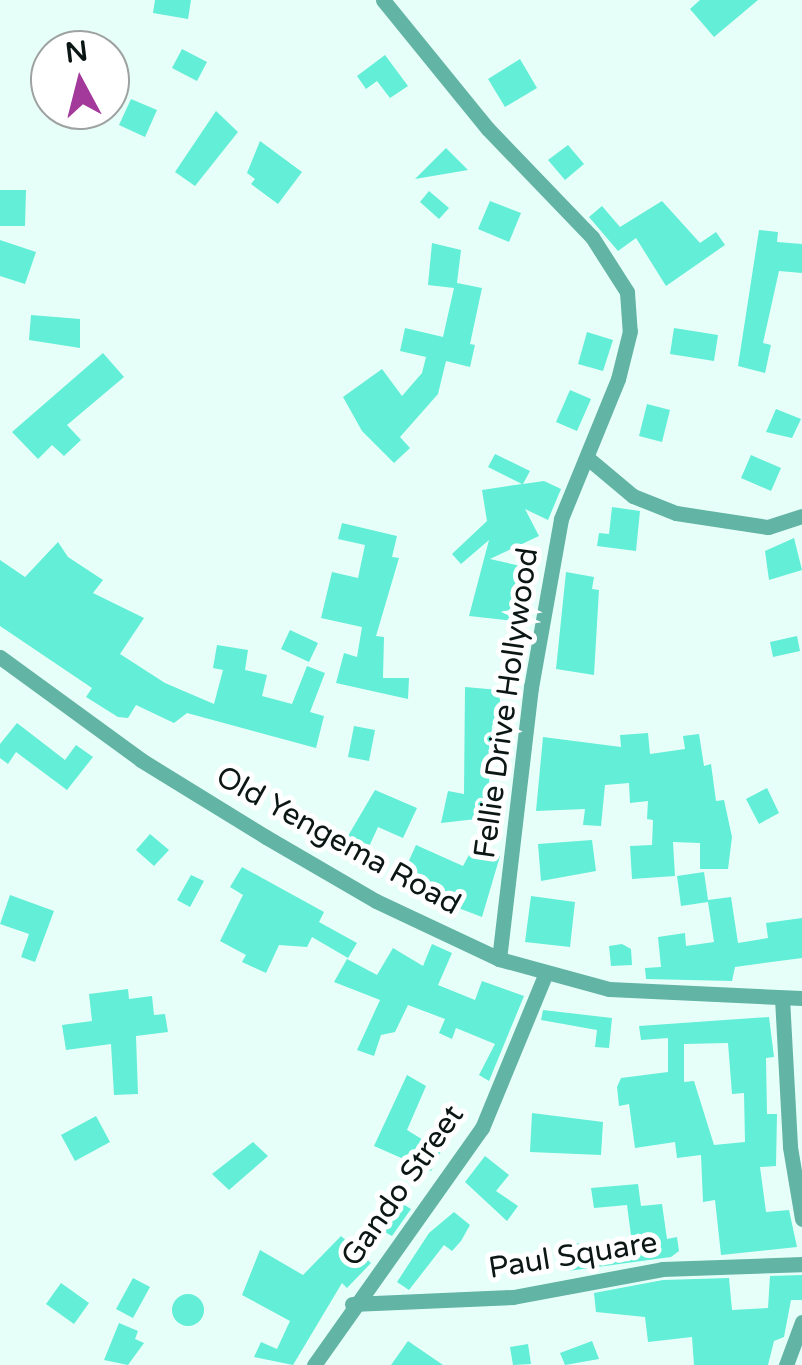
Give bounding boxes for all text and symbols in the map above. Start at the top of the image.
north arrow [30,30,130,130]
text: N [63,34,90,70]
street label: Fellie Drive Hollywood [467,545,547,861]
street label: Old Yengema Road [209,759,467,923]
street label: Gando Street [334,1098,472,1274]
street label: Paul Square [486,1225,660,1287]

